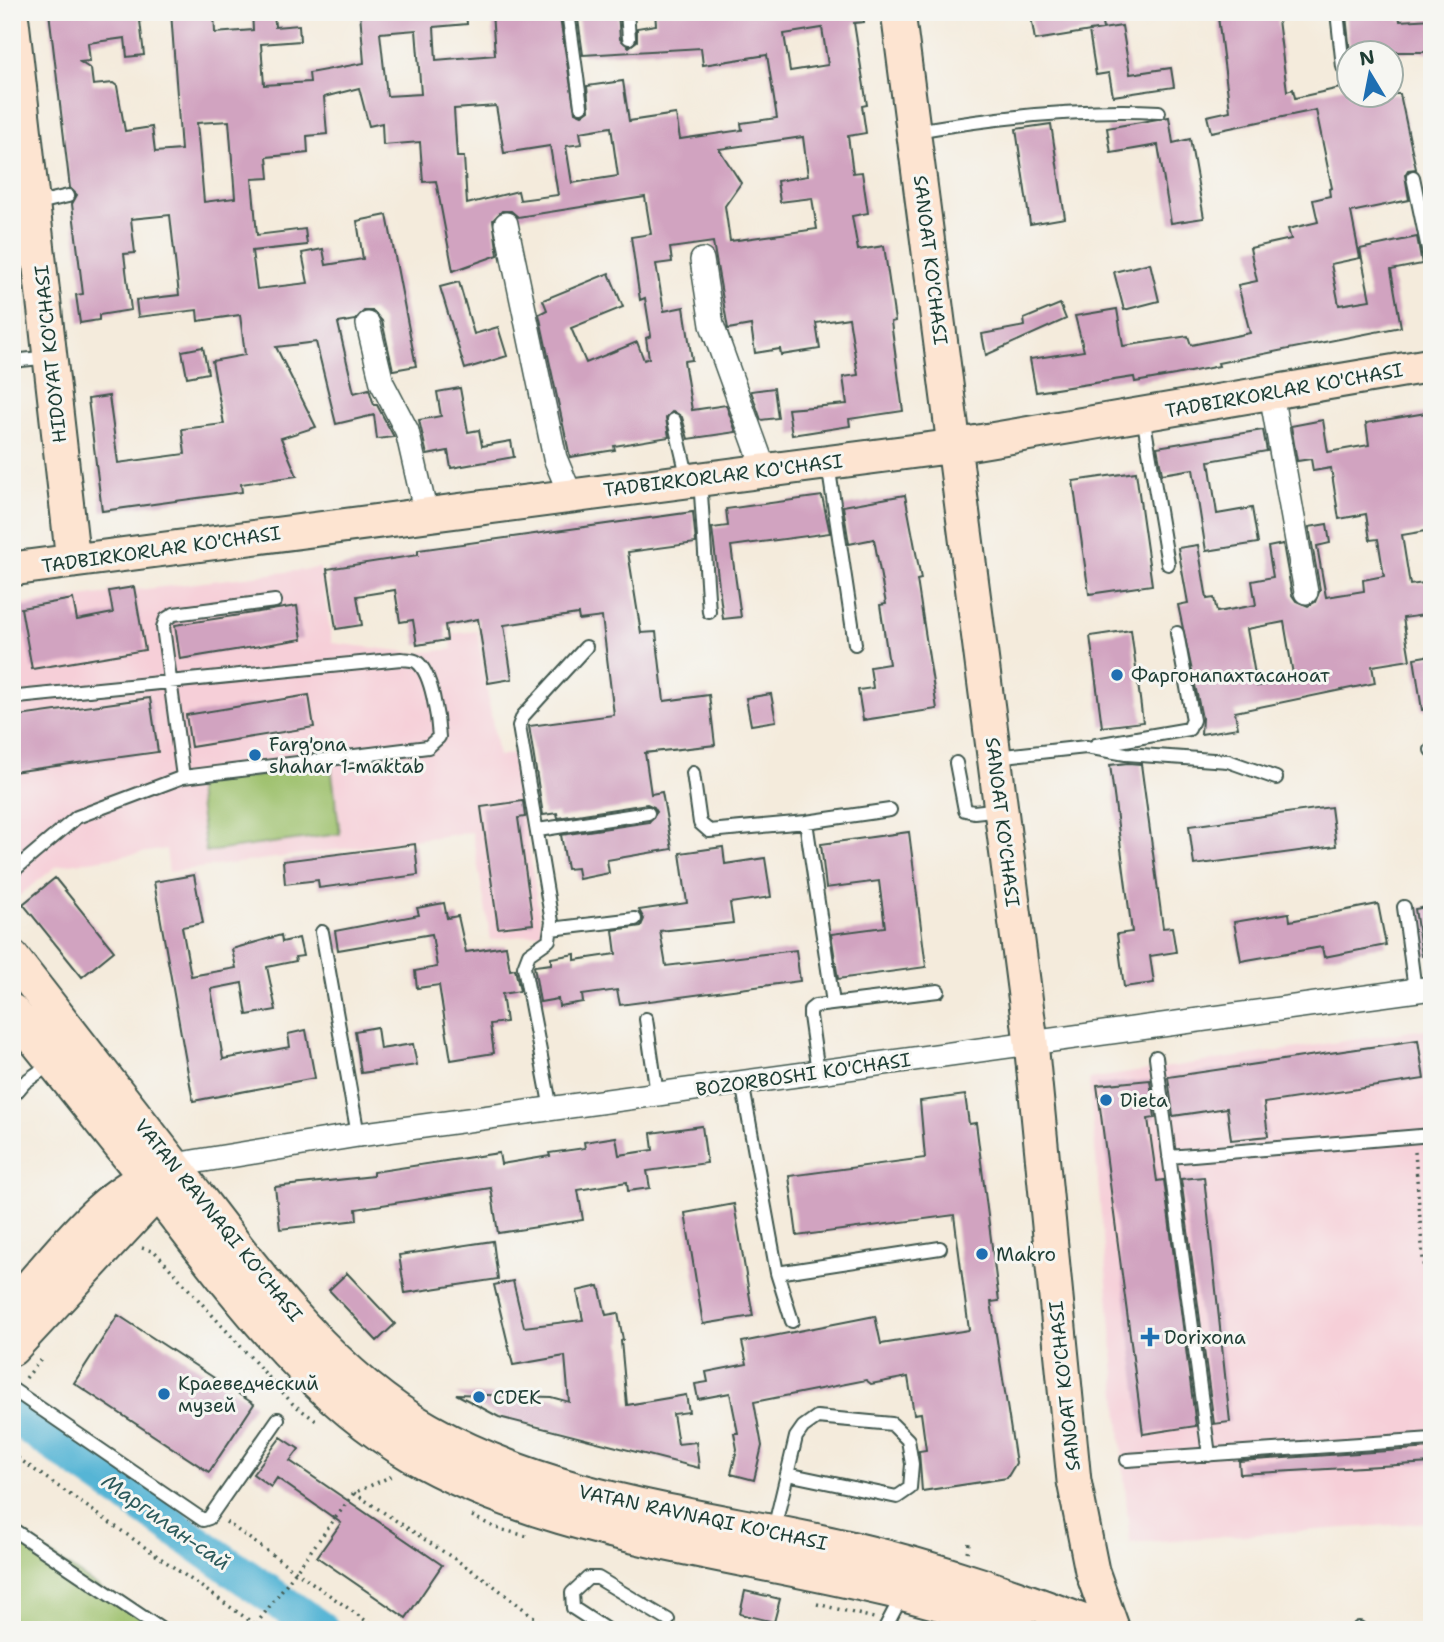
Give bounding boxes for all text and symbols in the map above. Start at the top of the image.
north arrow [1336,38,1406,108]
text: N [1358,44,1377,71]
street label: SANOAT KO'CHASI [908,174,953,346]
street label: HIDOYAT KO'CHASI [29,264,72,444]
street label: TADBIRKORLAR KO'CHASI [1163,357,1405,424]
street label: TADBIRKORLAR KO'CHASI [602,448,844,503]
street label: TADBIRKORLAR KO'CHASI [40,520,282,579]
place label: Фаргонапахтасаноат [1131,663,1330,688]
marker: Фаргонапахтасаноат [1109,667,1125,683]
place label: Farg'ona shahar 1-maktab [269,732,425,779]
street label: SANOAT KO'CHASI [980,736,1025,908]
marker: Farg'ona shahar 1-maktab [247,747,263,763]
street label: BOZORBOSHI KO'CHASI [694,1047,912,1102]
place label: Dieta [1120,1088,1168,1113]
marker: Dieta [1098,1092,1114,1108]
street label: VATAN RAVNAQI KO'CHASI [129,1114,308,1327]
place label: Makro [996,1242,1056,1267]
marker: Makro [974,1246,990,1262]
street label: SANOAT KO'CHASI [1043,1300,1086,1472]
place label: Dorixona [1164,1325,1246,1350]
marker: Dorixona [1142,1329,1158,1345]
place label: Краеведческий музей [178,1371,319,1418]
place label: CDEK [493,1385,541,1410]
marker: Краеведческий музей [156,1386,172,1402]
marker: CDEK [471,1389,487,1405]
water label: Маргилан-сай [96,1467,236,1577]
street label: VATAN RAVNAQI KO'CHASI [576,1479,830,1556]

